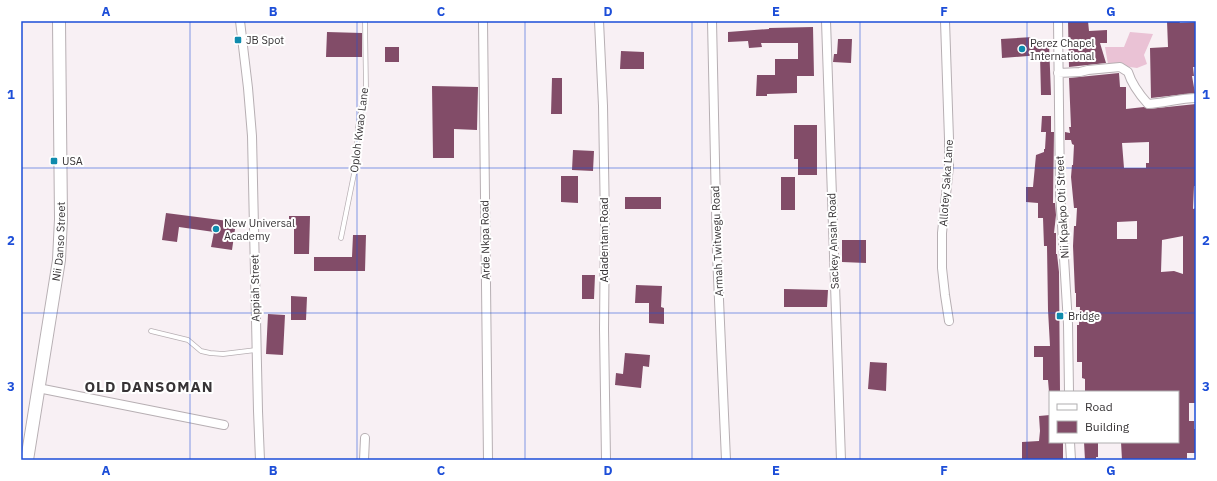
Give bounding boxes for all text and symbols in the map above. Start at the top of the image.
text: A [102,3,111,20]
text: B [269,3,278,20]
text: C [437,3,446,20]
text: D [603,3,613,20]
text: E [772,3,780,20]
text: F [940,3,948,20]
text: G [1106,3,1116,20]
place label: JB Spot [246,33,284,47]
marker: JB Spot [233,35,243,45]
place label: Perez Chapel International [1030,36,1095,63]
marker: Perez Chapel International [1017,44,1027,54]
text: 1 [7,86,15,103]
text: 1 [1202,86,1210,103]
street label: Oploh Kwao Lane [347,87,371,173]
street label: Allotey Saka Lane [936,139,956,227]
place label: USA [62,154,83,168]
street label: Nii Kpakpo Oti Street [1052,155,1072,259]
marker: USA [49,156,59,166]
street label: Armah Twitwegu Road [708,185,726,297]
street label: Sackey Ansah Road [824,193,842,289]
street label: Adadentam Road [597,197,611,283]
street label: Arde Nkpa Road [477,200,493,280]
street label: Nii Danso Street [49,202,68,282]
place label: New Universal Academy [224,216,295,243]
marker: New Universal Academy [211,224,221,234]
text: 2 [7,232,15,249]
text: 2 [1202,232,1210,249]
street label: Appiah Street [247,254,263,322]
place label: Bridge [1068,309,1100,323]
marker: Bridge [1055,311,1065,321]
district label: OLD DANSOMAN [84,377,214,396]
text: 3 [7,378,15,395]
text: 3 [1202,378,1210,395]
legend [1049,391,1179,443]
text: Road [1085,399,1113,414]
text: Building [1085,419,1130,434]
text: A [102,462,111,479]
text: B [269,462,278,479]
text: C [437,462,446,479]
text: D [603,462,613,479]
text: E [772,462,780,479]
text: F [940,462,948,479]
text: G [1106,462,1116,479]

